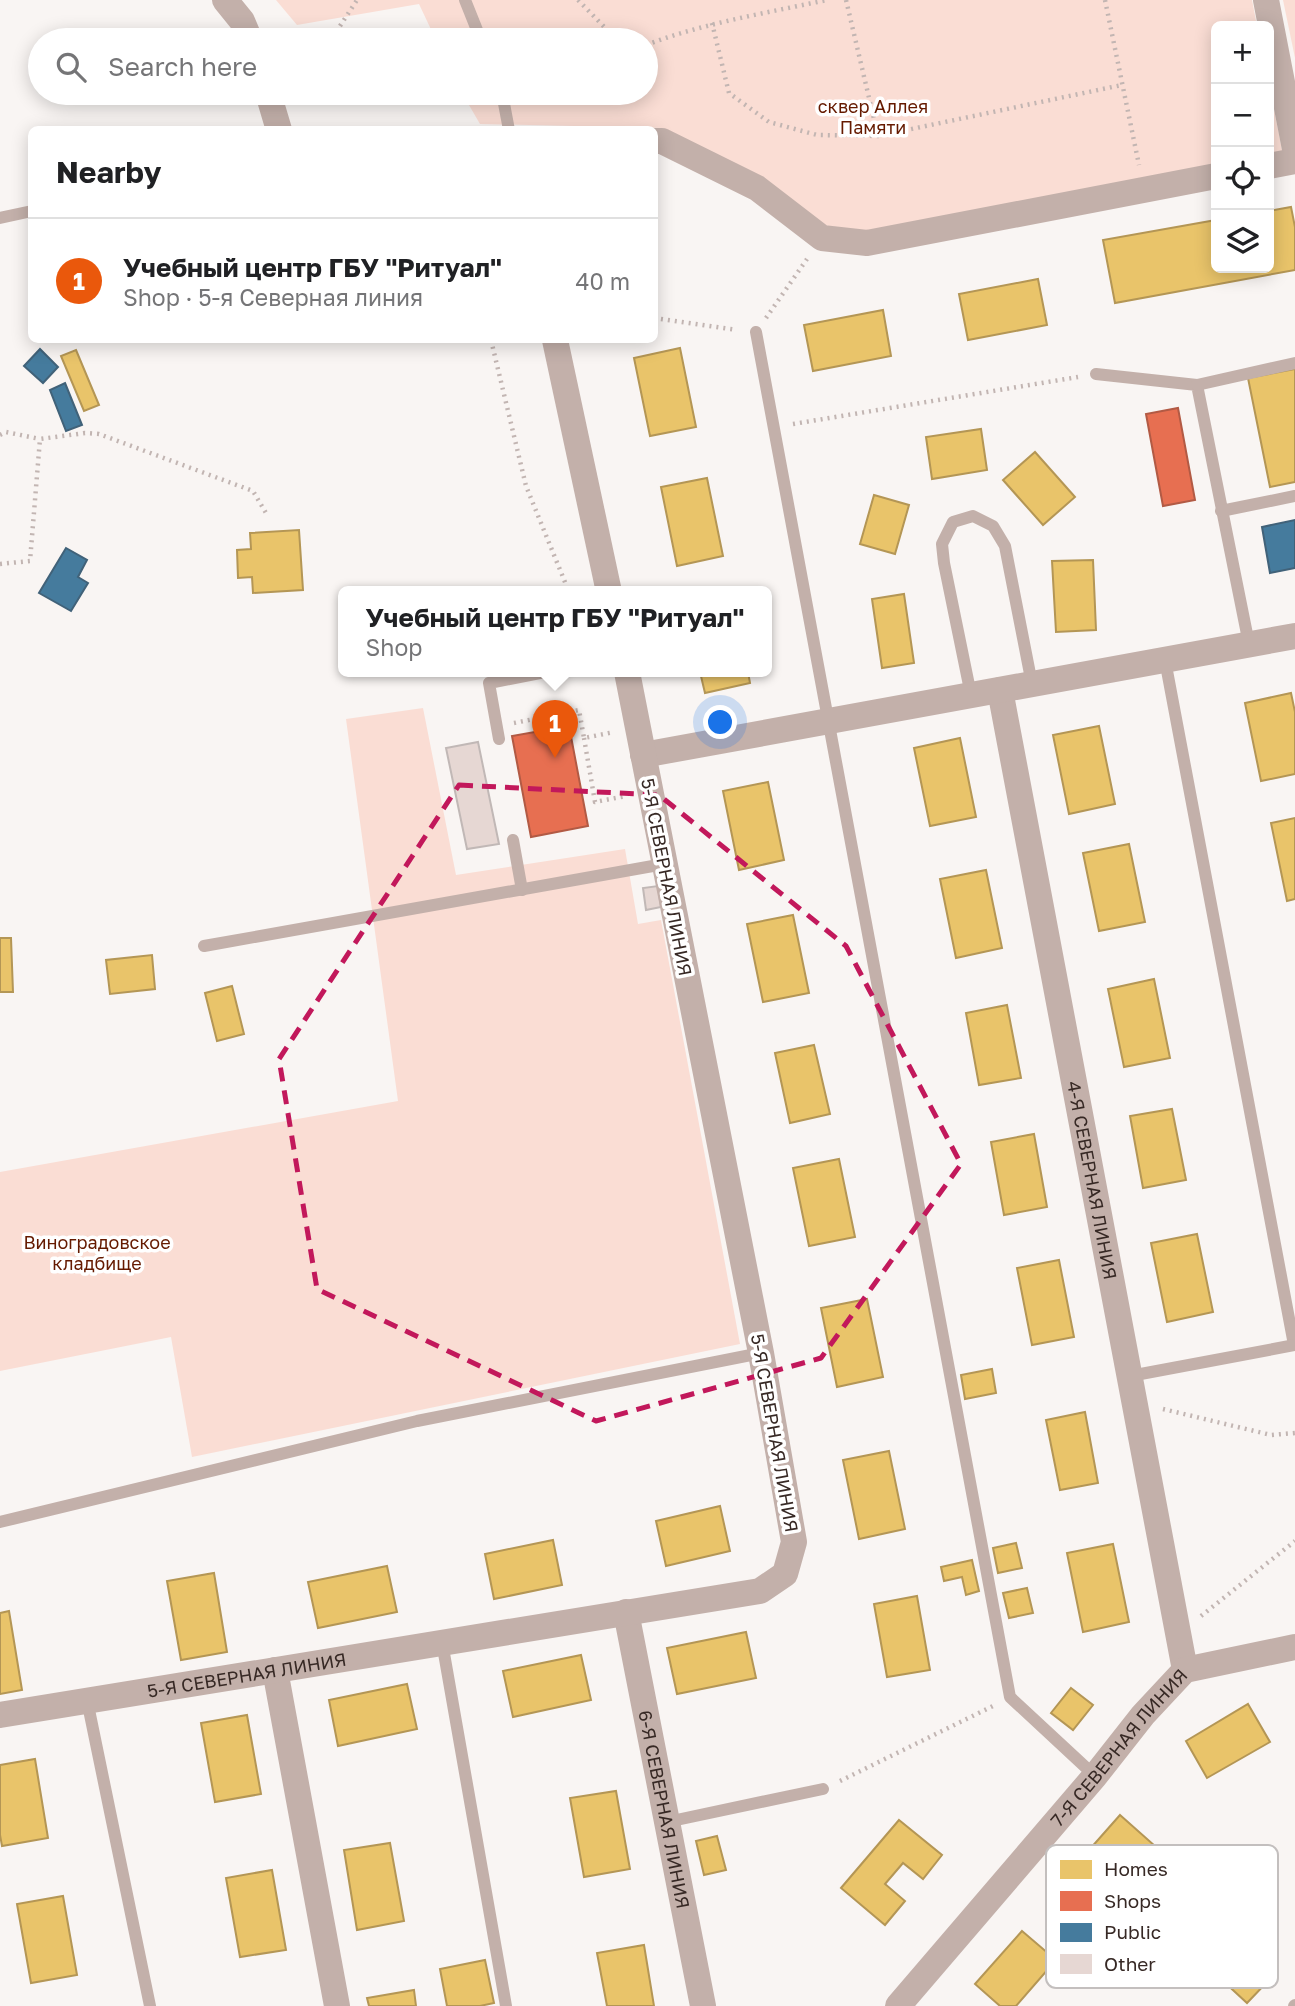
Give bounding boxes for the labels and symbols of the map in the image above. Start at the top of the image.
park label: сквер Аллея Памяти [818,95,928,138]
pin: 1 [532,700,578,758]
your location [703,705,737,739]
street label: 5-Я СЕВЕРНАЯ ЛИНИЯ [637,776,697,978]
street label: 4-Я СЕВЕРНАЯ ЛИНИЯ [1063,1079,1122,1281]
park label: Виноградовское кладбище [23,1231,171,1274]
street label: 5-Я СЕВЕРНАЯ ЛИНИЯ [747,1332,803,1534]
street label: 5-Я СЕВЕРНАЯ ЛИНИЯ [146,1648,348,1702]
street label: 7-Я СЕВЕРНАЯ ЛИНИЯ [1046,1664,1192,1831]
street label: 6-Я СЕВЕРНАЯ ЛИНИЯ [634,1708,695,1910]
legend [1046,1845,1278,1988]
text: Homes [1104,1857,1168,1880]
text: Shops [1104,1889,1161,1912]
text: Public [1104,1920,1161,1943]
text: Other [1104,1952,1156,1975]

